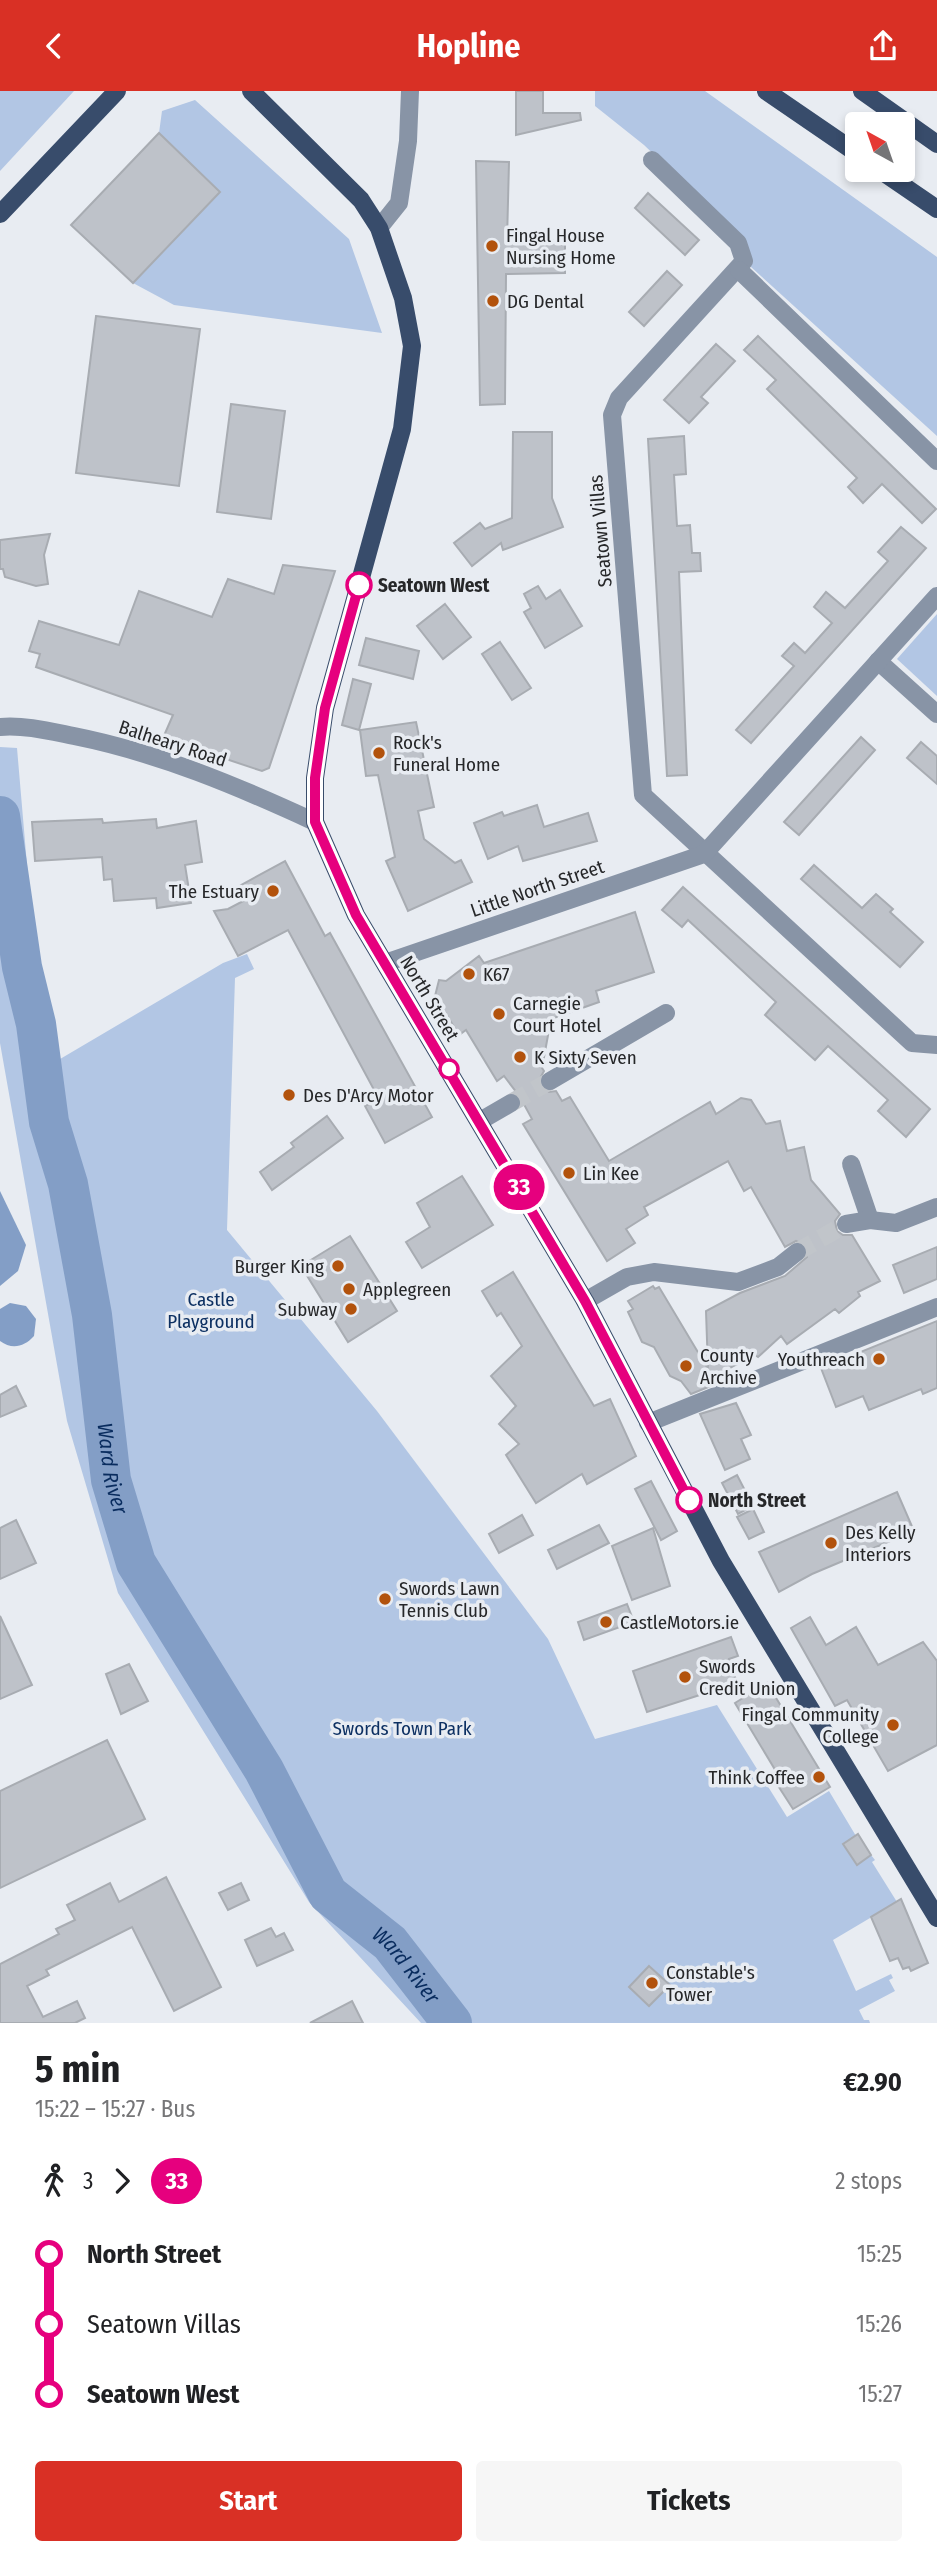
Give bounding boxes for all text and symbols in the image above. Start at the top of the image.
icon: back [35,27,73,65]
text: Hopline [417,27,520,65]
icon: share [864,27,902,65]
north arrow [845,112,915,182]
map controls [845,112,915,182]
place label: Fingal House Nursing Home [506,224,616,269]
marker: Fingal House Nursing Home [484,238,500,254]
place label: DG Dental [507,290,584,313]
marker: DG Dental [485,293,501,309]
street label: Seatown Villas [584,474,617,588]
marker: Seatown West [346,572,372,598]
place label: Seatown West [378,574,490,597]
street label: Balheary Road [116,715,230,772]
place label: Rock's Funeral Home [393,731,500,776]
marker: Rock's Funeral Home [371,745,387,761]
street label: Little North Street [467,855,608,922]
place label: The Estuary [169,880,260,903]
marker: The Estuary [265,883,281,899]
street label: North Street [395,951,464,1046]
place label: K67 [483,963,510,986]
marker: K67 [461,966,477,982]
place label: Carnegie Court Hotel [513,992,601,1037]
marker: Carnegie Court Hotel [491,1006,507,1022]
place label: K Sixty Seven [534,1046,637,1069]
marker: K Sixty Seven [512,1049,528,1065]
unlabelled marker [439,1059,459,1079]
place label: Des D'Arcy Motor [303,1084,434,1107]
marker: Des D'Arcy Motor [281,1087,297,1103]
place label: Lin Kee [583,1162,639,1185]
line badge: 33 [488,1164,550,1210]
marker: Lin Kee [561,1165,577,1181]
text: 33 [508,1173,530,1201]
place label: Burger King [234,1255,324,1278]
marker: Burger King [330,1258,346,1274]
place label: Applegreen [363,1278,451,1301]
marker: Applegreen [341,1281,357,1297]
park label: Castle Playground [167,1288,255,1333]
place label: Subway [278,1298,338,1321]
marker: Subway [343,1301,359,1317]
place label: County Archive [700,1344,757,1389]
place label: Youthreach [778,1348,865,1371]
marker: Youthreach [871,1351,887,1367]
marker: County Archive [678,1358,694,1374]
water label: Ward River [92,1422,134,1518]
marker: North Street [676,1487,702,1513]
place label: North Street [708,1489,806,1512]
place label: Des Kelly Interiors [845,1521,916,1566]
marker: Des Kelly Interiors [823,1535,839,1551]
place label: Swords Lawn Tennis Club [399,1577,500,1622]
marker: Swords Lawn Tennis Club [377,1591,393,1607]
place label: CastleMotors.ie [620,1611,739,1634]
marker: CastleMotors.ie [598,1614,614,1630]
place label: Swords Credit Union [699,1655,795,1700]
marker: Swords Credit Union [677,1669,693,1685]
place label: Fingal Community College [741,1703,880,1748]
park label: Swords Town Park [332,1717,472,1740]
marker: Fingal Community College [885,1717,901,1733]
place label: Think Coffee [709,1766,805,1789]
marker: Think Coffee [811,1769,827,1785]
water label: Ward River [367,1921,446,2009]
place label: Constable's Tower [666,1961,755,2006]
marker: Constable's Tower [644,1975,660,1991]
text: 5 min [35,2046,120,2092]
text: €2.90 [843,2067,902,2098]
text: 15:22 – 15:27 · Bus [35,2095,195,2123]
icon: walk [35,2162,73,2200]
icon: forward [103,2162,141,2200]
text: 3 [83,2167,93,2195]
text: 33 [165,2167,188,2195]
text: 2 stops [835,2167,902,2195]
text: North Street [87,2239,221,2270]
text: 15:25 [857,2240,902,2268]
text: Seatown Villas [87,2309,241,2340]
text: 15:26 [856,2310,902,2338]
text: Seatown West [87,2379,239,2410]
text: 15:27 [858,2380,902,2408]
button: Start [35,2461,462,2541]
button: Tickets [476,2461,902,2541]

